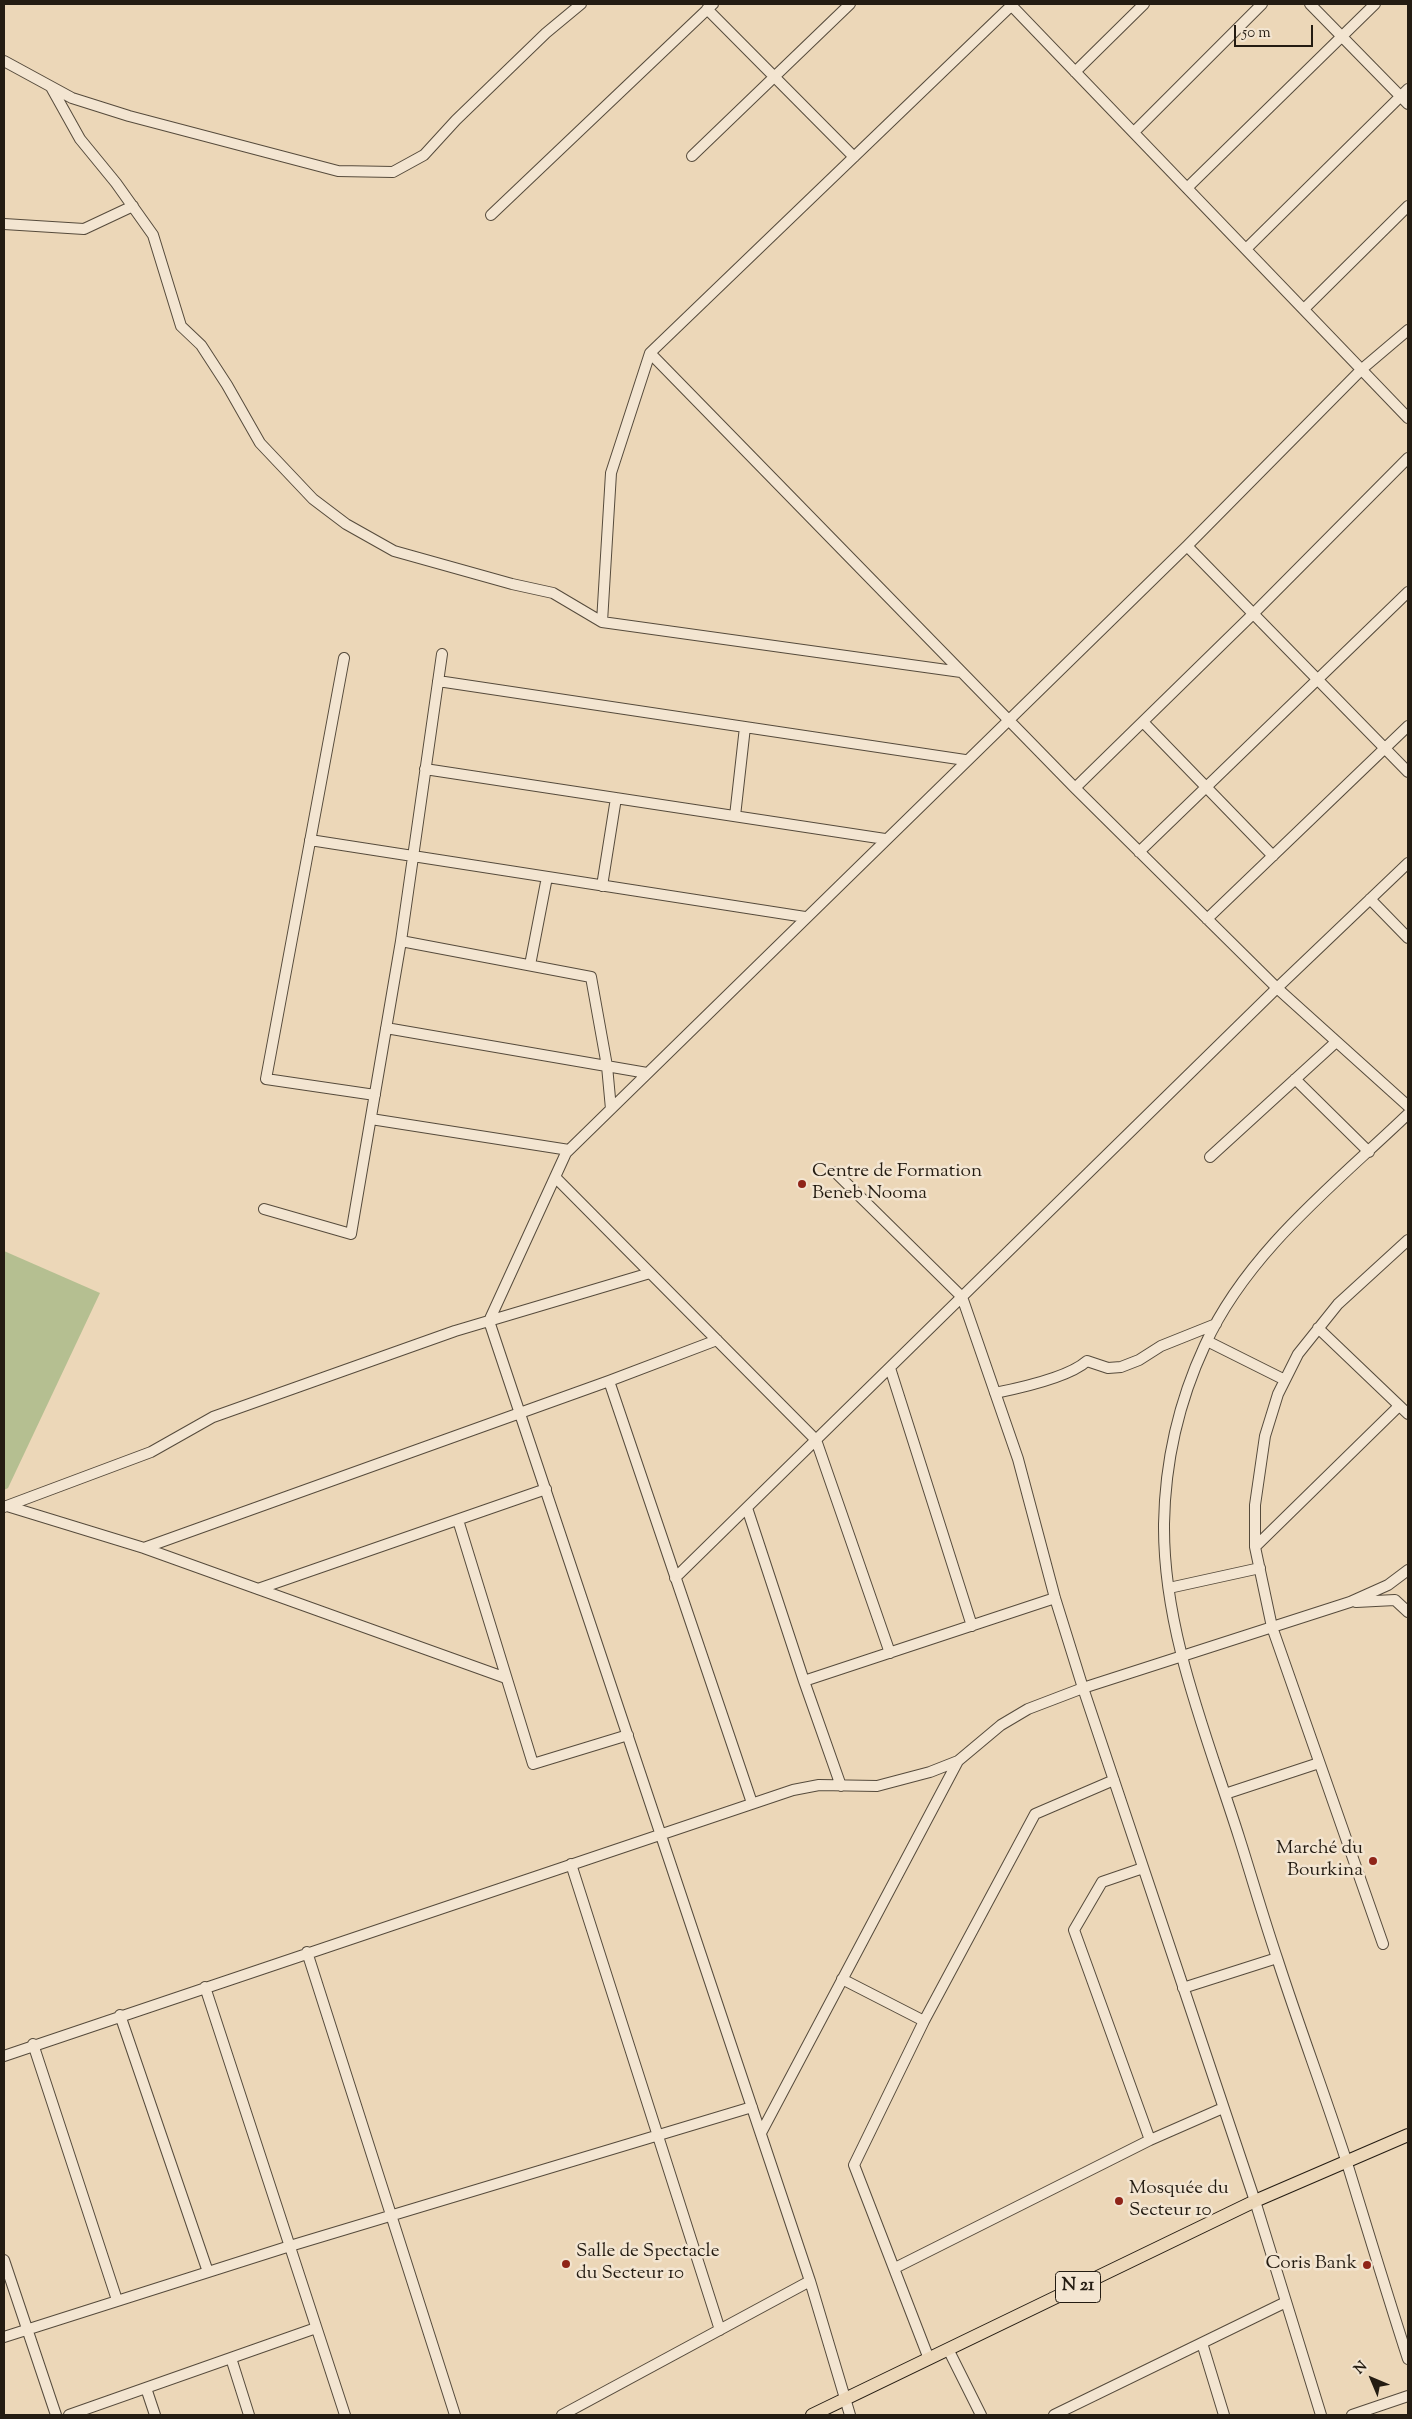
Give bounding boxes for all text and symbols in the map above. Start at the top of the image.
scale bar [1237,15,1316,47]
text: 50 m [1242,23,1271,44]
place label: Centre de Formation Beneb Nooma [812,1162,982,1206]
marker: Centre de Formation Beneb Nooma [796,1178,808,1190]
place label: Marché du Bourkina [1276,1839,1363,1883]
marker: Marché du Bourkina [1367,1855,1379,1867]
place label: Mosquée du Secteur 10 [1129,2179,1229,2223]
marker: Mosquée du Secteur 10 [1113,2195,1125,2207]
place label: Salle de Spectacle du Secteur 10 [576,2242,720,2286]
place label: Coris Bank [1265,2254,1357,2276]
marker: Salle de Spectacle du Secteur 10 [560,2258,572,2270]
marker: Coris Bank [1361,2259,1373,2271]
road number: N 21 [1056,2272,1100,2302]
north arrow [1347,2354,1397,2404]
text: N [1350,2357,1372,2379]

